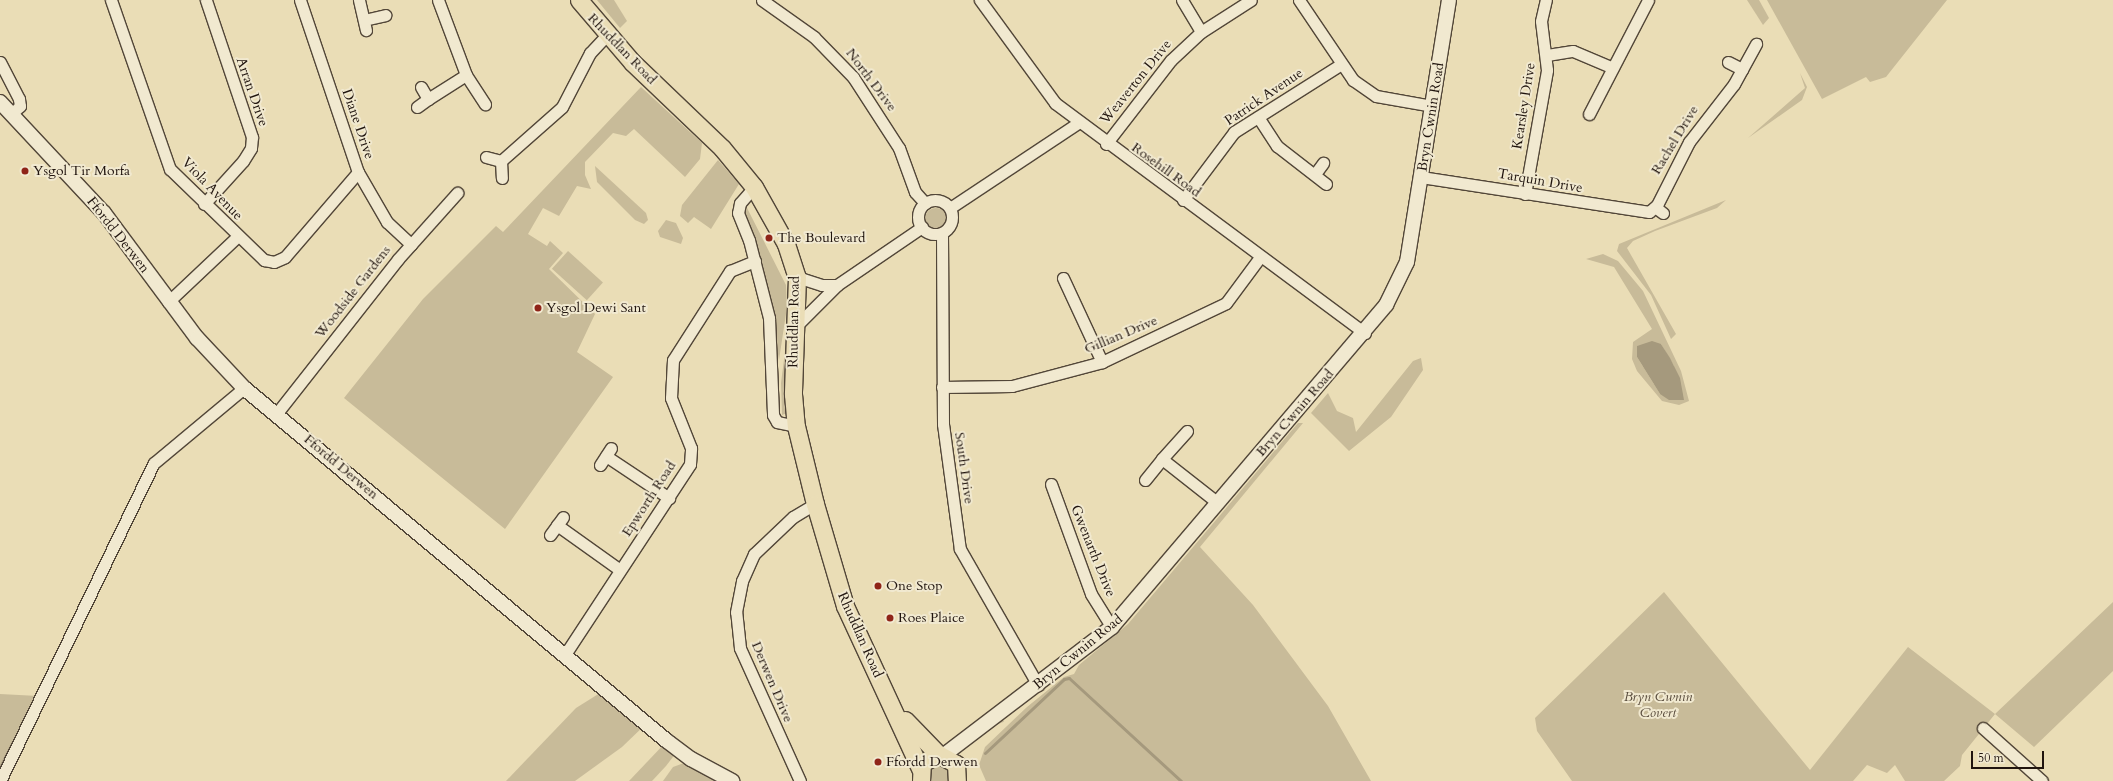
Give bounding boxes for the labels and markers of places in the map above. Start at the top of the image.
place label: Ysgol Tir Morfa [33,163,130,179]
marker: Ysgol Tir Morfa [20,166,30,176]
place label: The Boulevard [777,230,865,246]
marker: The Boulevard [764,233,774,243]
place label: Ysgol Dewi Sant [546,300,646,316]
marker: Ysgol Dewi Sant [533,303,543,313]
place label: One Stop [886,578,943,594]
marker: One Stop [873,581,883,591]
place label: Roes Plaice [898,610,965,626]
marker: Roes Plaice [885,613,895,623]
place label: Ffordd Derwen [886,754,978,770]
marker: Ffordd Derwen [873,757,883,767]

